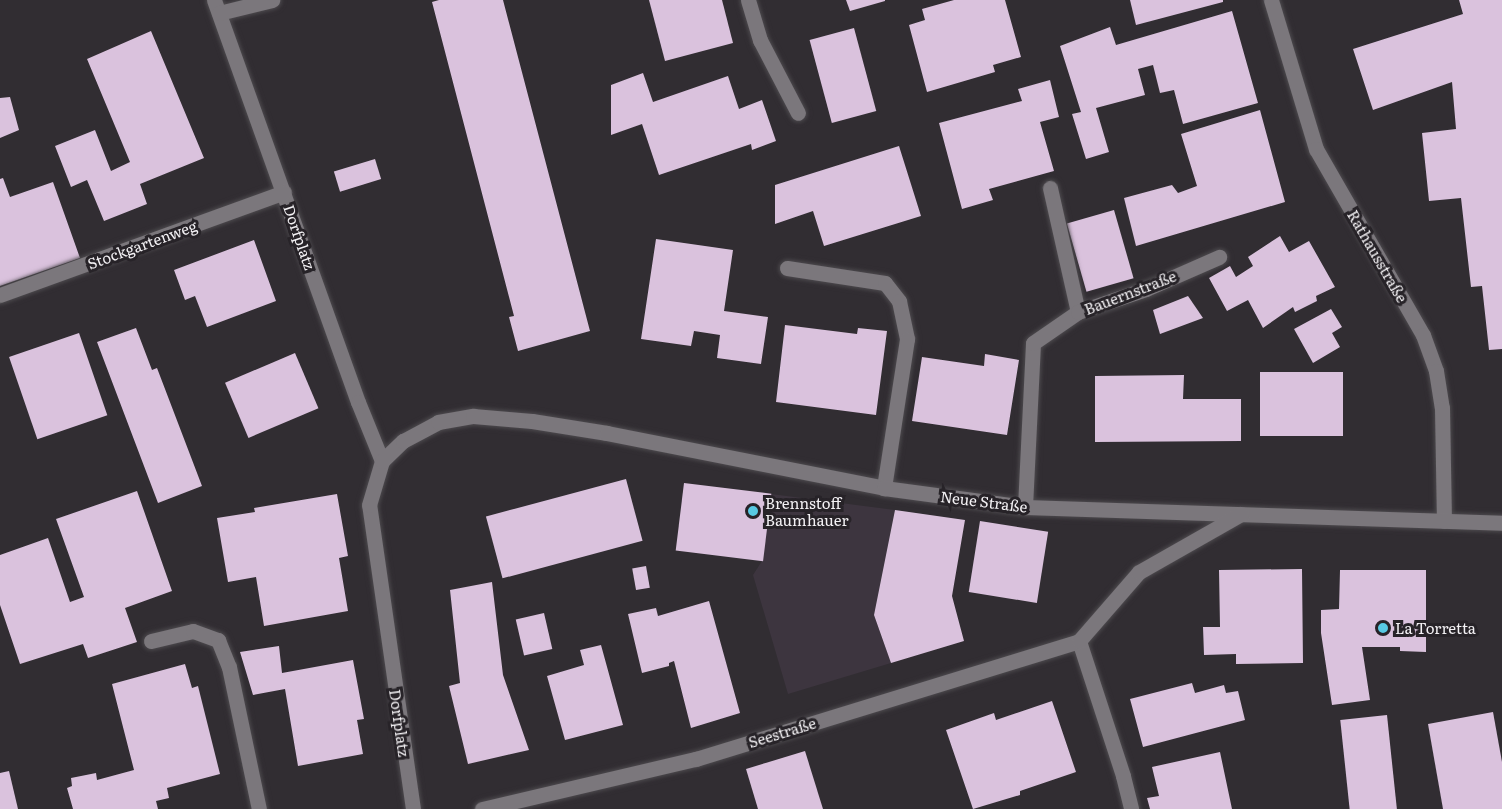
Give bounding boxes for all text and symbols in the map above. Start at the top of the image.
street label: Dorfplatz [280,202,320,272]
street label: Rathausstraße [1344,207,1412,305]
street label: Stockgartenweg [85,216,199,272]
street label: Bauernstraße [1081,266,1179,318]
street label: Neue Straße [939,487,1029,515]
place label: Brennstoff Baumhauer [765,493,849,528]
marker: Brennstoff Baumhauer [746,504,760,518]
place label: La Torretta [1395,619,1476,637]
marker: La Torretta [1376,621,1390,635]
street label: Dorfplatz [386,688,414,758]
street label: Seestraße [746,713,818,751]

